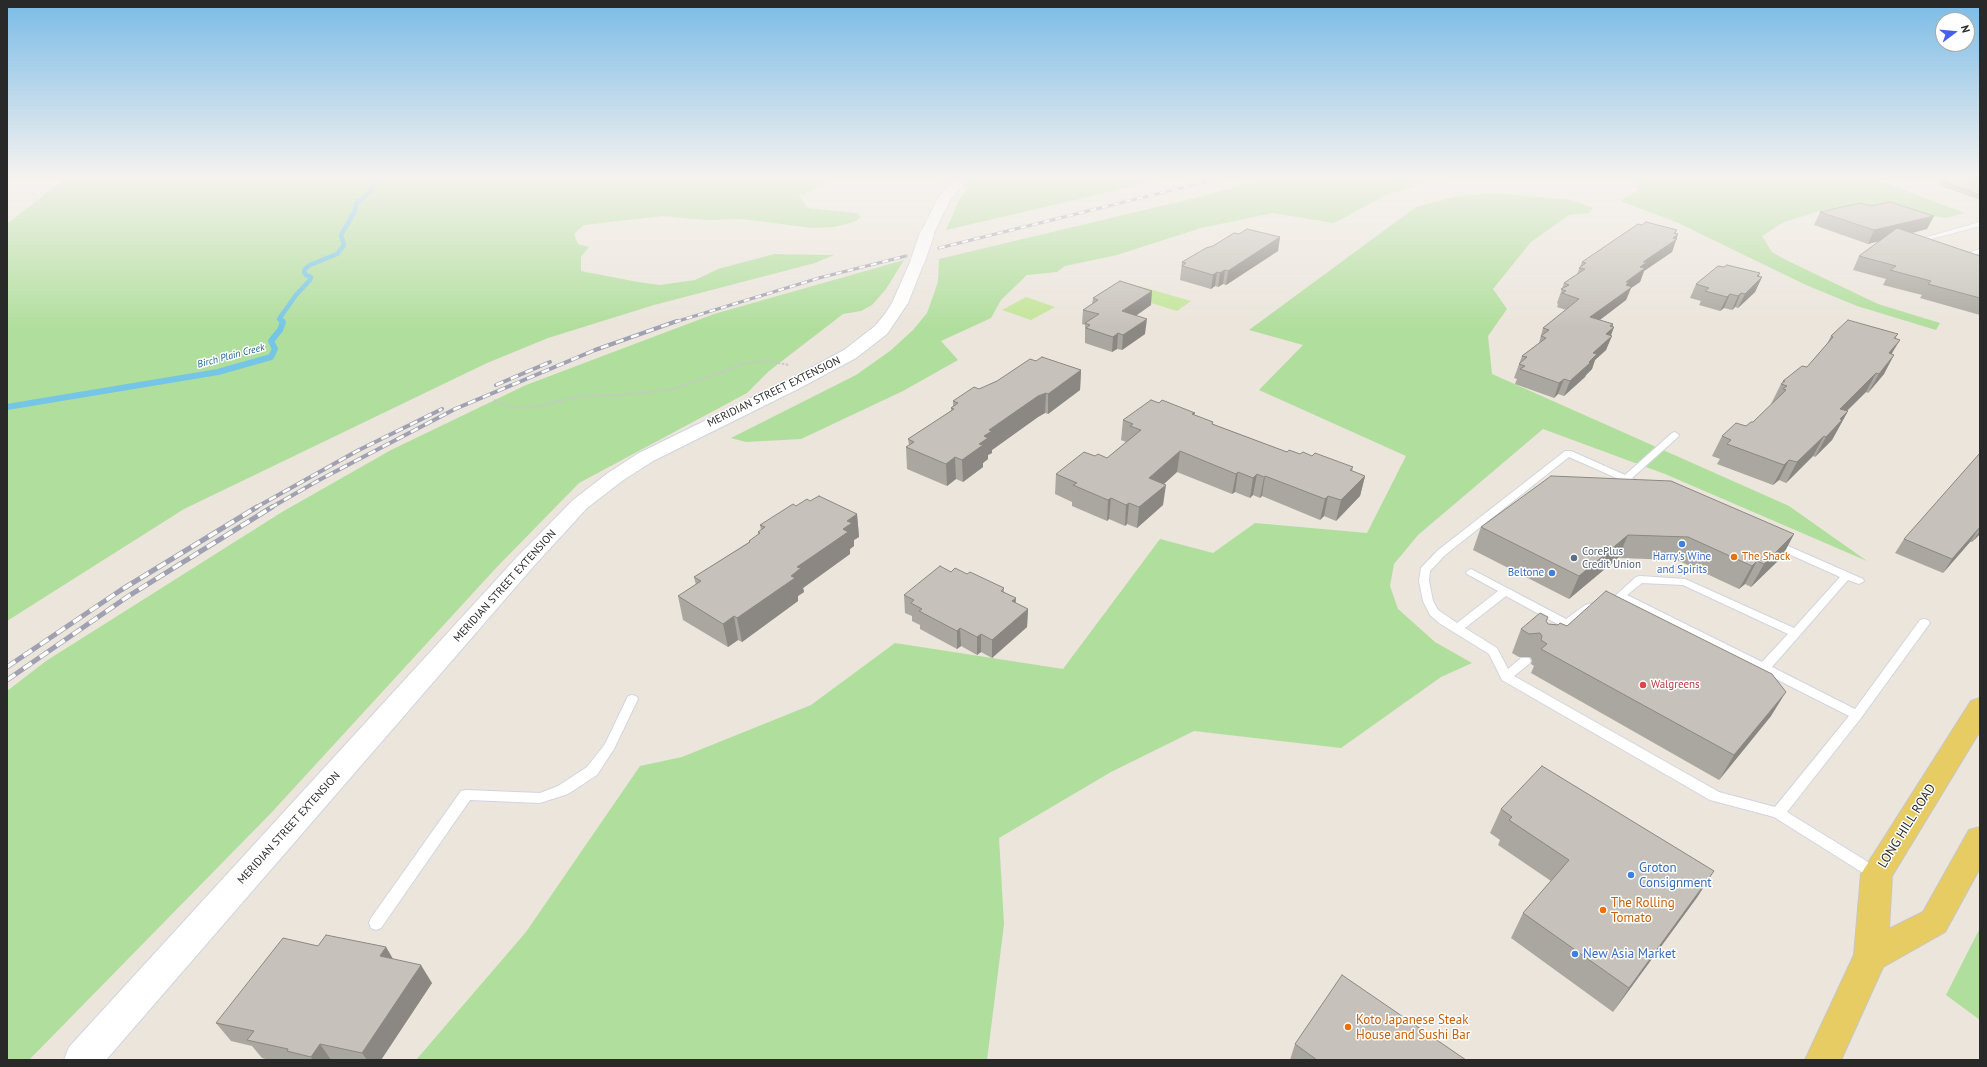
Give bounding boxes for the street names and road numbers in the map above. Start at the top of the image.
street label: MERIDIAN STREET EXTENSION [705,354,843,430]
street label: MERIDIAN STREET EXTENSION [451,527,559,645]
street label: MERIDIAN STREET EXTENSION [235,769,343,887]
street label: LONG HILL ROAD [1875,781,1939,871]

